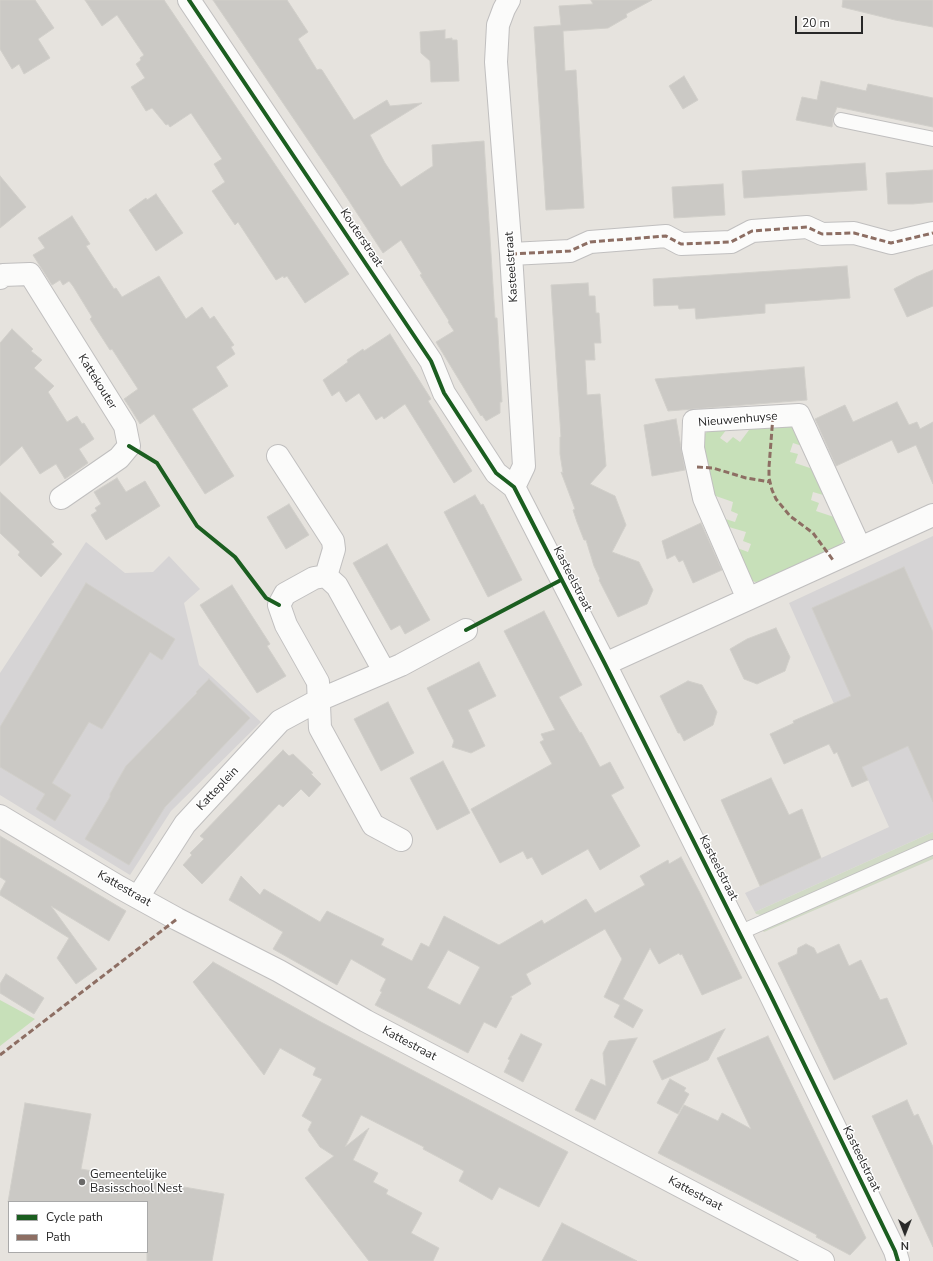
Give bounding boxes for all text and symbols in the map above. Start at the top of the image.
scale bar [797,8,865,34]
text: 20 m [802,15,830,31]
street label: Kouterstraat [336,206,386,270]
street label: Kasteelstraat [502,231,522,303]
street label: Kattekouter [74,352,120,412]
street label: Nieuwenhuyse [698,409,778,431]
street label: Kasteelstraat [549,544,595,614]
street label: Katteplein [194,764,242,814]
street label: Kasteelstraat [695,833,741,903]
street label: Kattestraat [95,868,153,910]
street label: Kattestraat [379,1024,439,1064]
street label: Kasteelstraat [839,1124,883,1194]
place label: Gemeentelijke Basisschool Nest [90,1168,182,1196]
street label: Kattestraat [665,1174,725,1214]
marker: Gemeentelijke Basisschool Nest [77,1177,87,1187]
legend [8,1201,148,1253]
text: Cycle path [46,1209,103,1225]
north arrow [885,1213,925,1253]
text: Path [46,1229,71,1245]
text: N [901,1238,909,1253]

